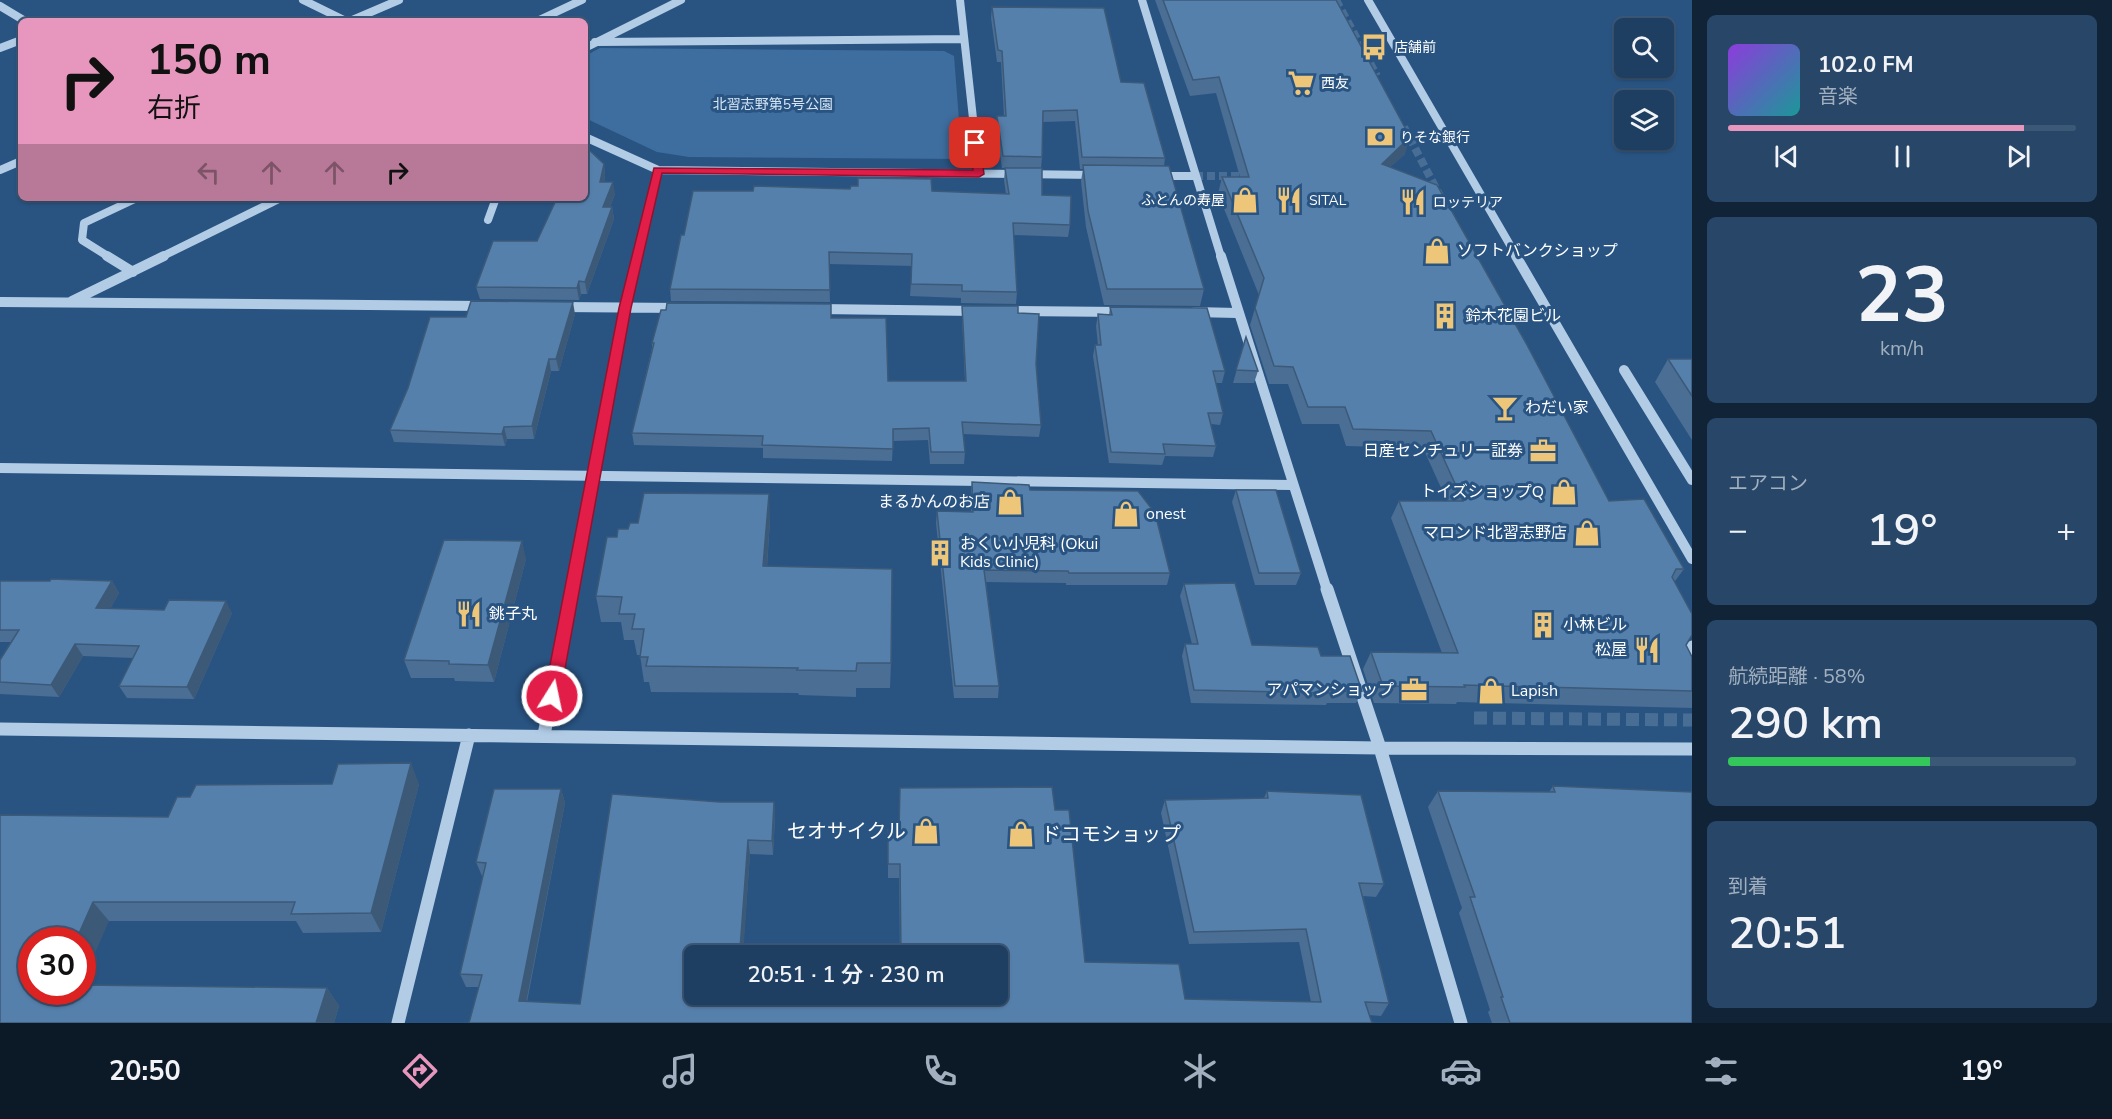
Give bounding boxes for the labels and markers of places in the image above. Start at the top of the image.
bus stop icon: 店舗前 [1359,32,1389,62]
place label: 店舗前 [1394,38,1436,57]
supermarket icon: 西友 [1286,68,1316,98]
place label: 西友 [1321,74,1349,93]
pin [949,117,1000,168]
bank icon: りそな銀行 [1365,122,1395,152]
place label: りそな銀行 [1400,128,1470,147]
shop icon: ふとんの寿屋 [1230,185,1260,215]
restaurant icon: SITAL [1274,185,1304,215]
restaurant icon: ロッテリア [1398,187,1428,217]
place label: ふとんの寿屋 [1141,191,1225,210]
place label: SITAL [1309,191,1347,210]
place label: ロッテリア [1433,193,1503,212]
shop icon: ソフトバンクショップ [1422,236,1452,266]
place label: ソフトバンクショップ [1457,240,1618,262]
building icon: 鈴木花園ビル [1430,301,1460,331]
place label: 鈴木花園ビル [1465,305,1561,327]
bar icon: わだい家 [1490,393,1520,423]
place label: わだい家 [1525,397,1589,419]
office icon: 日産センチュリー証券 [1528,436,1558,466]
place label: 日産センチュリー証券 [1363,440,1523,462]
shop icon: トイズショップQ [1549,477,1579,507]
place label: トイズショップQ [1420,481,1544,503]
shop icon: まるかんのお店 [995,487,1025,517]
place label: まるかんのお店 [878,491,990,513]
shop icon: onest [1111,499,1141,529]
place label: onest [1146,503,1186,525]
shop icon: マロンド北習志野店 [1572,518,1602,548]
place label: マロンド北習志野店 [1423,522,1567,544]
place label: おくい小児科 (Okui Kids Clinic) [960,533,1098,573]
building icon: おくい小児科 (Okui Kids Clinic) [925,538,955,568]
restaurant icon: 銚子丸 [454,599,484,629]
place label: 銚子丸 [489,603,537,625]
building icon: 小林ビル [1528,610,1558,640]
place label: 小林ビル [1563,614,1627,636]
restaurant icon: 松屋 [1632,635,1662,665]
place label: 松屋 [1595,639,1627,661]
office icon: アパマンショップ [1399,675,1429,705]
shop icon: Lapish [1476,676,1506,706]
place label: アパマンショップ [1266,679,1394,701]
place label: Lapish [1511,680,1558,702]
shop icon: セオサイクル [911,816,941,846]
place label: セオサイクル [787,818,906,845]
shop icon: ドコモショップ [1006,819,1036,849]
place label: ドコモショップ [1041,821,1181,848]

